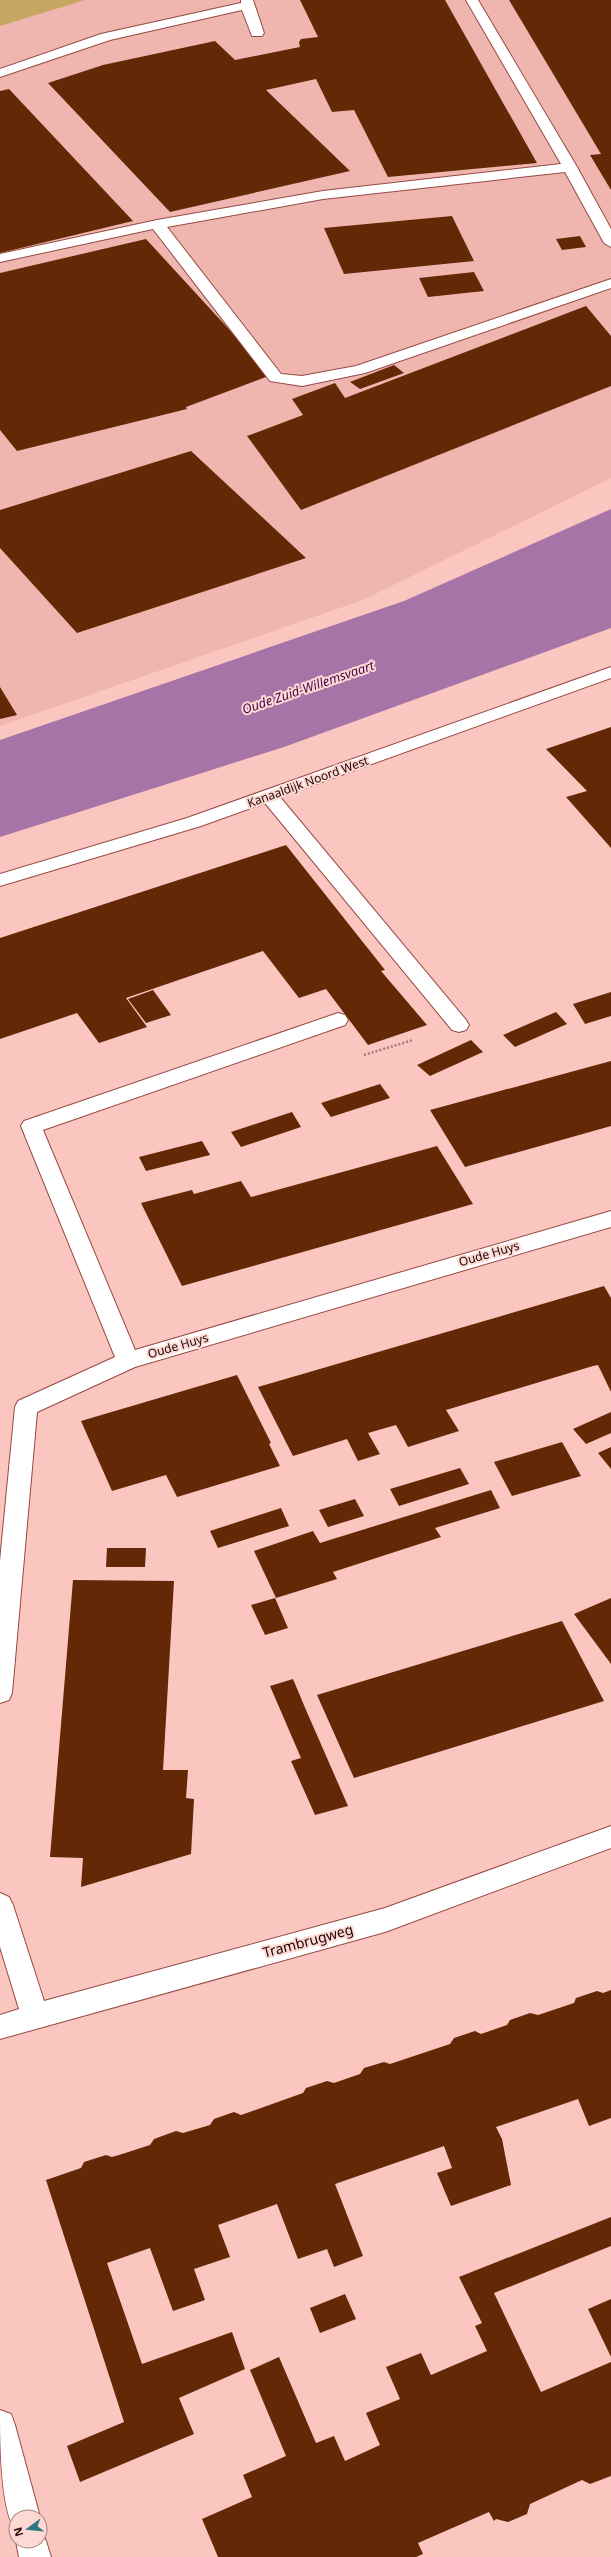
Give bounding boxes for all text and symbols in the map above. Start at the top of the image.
water label: Oude Zuid-Willemsvaart [240,656,377,718]
street label: Kanaaldijk Noord West [245,751,371,811]
street label: Oude Huys [457,1237,521,1270]
street label: Oude Huys [146,1329,210,1362]
street label: Trambrugweg [261,1919,355,1962]
north arrow [8,2509,48,2549]
text: N [9,2526,26,2538]

